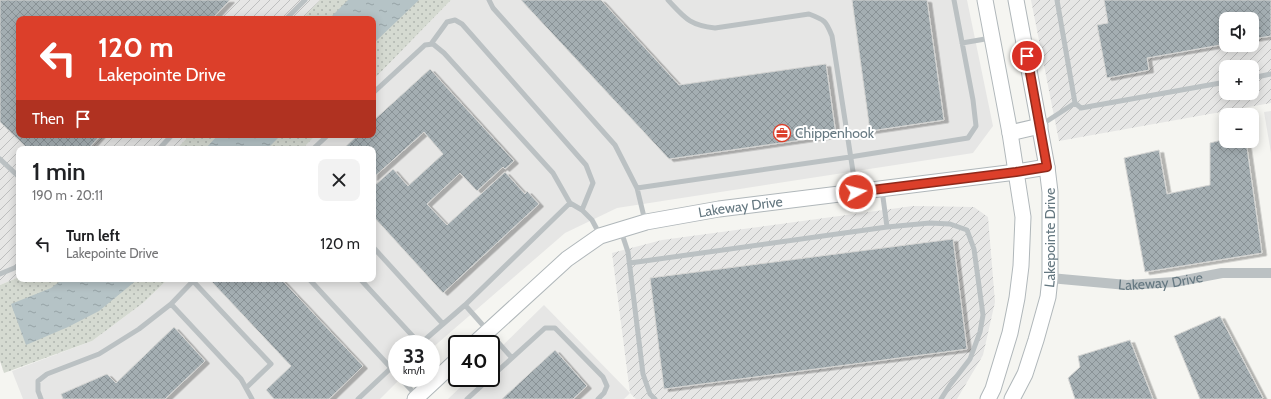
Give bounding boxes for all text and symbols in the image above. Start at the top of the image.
map controls [1219,12,1259,148]
button: sound [1219,12,1259,52]
text: 120 m [98,30,174,64]
icon: left [32,32,84,84]
pin [1010,39,1044,73]
icon: arrive [1016,45,1038,67]
button: + [1219,60,1259,100]
text: Lakepointe Drive [98,64,226,86]
icon: arrive [72,108,94,130]
button: − [1219,108,1259,148]
text: Then [32,110,64,128]
office icon: Chippenhook [772,123,792,143]
place label: Chippenhook [795,124,875,142]
text: 1 min [32,157,86,186]
button: close [318,159,360,201]
position arrow [835,171,877,213]
text: 190 m · 20:11 [32,187,103,203]
street label: Lakepointe Drive [1040,187,1059,288]
street label: Lakeway Drive [697,192,784,222]
text: Turn left [66,227,120,245]
icon: left [32,233,54,255]
text: 120 m [320,235,360,253]
text: Lakepointe Drive [66,245,158,261]
street label: Lakeway Drive [1117,268,1204,294]
speed limit sign: 40 [448,335,500,387]
text: 33 [403,344,425,368]
text: km/h [403,364,425,377]

